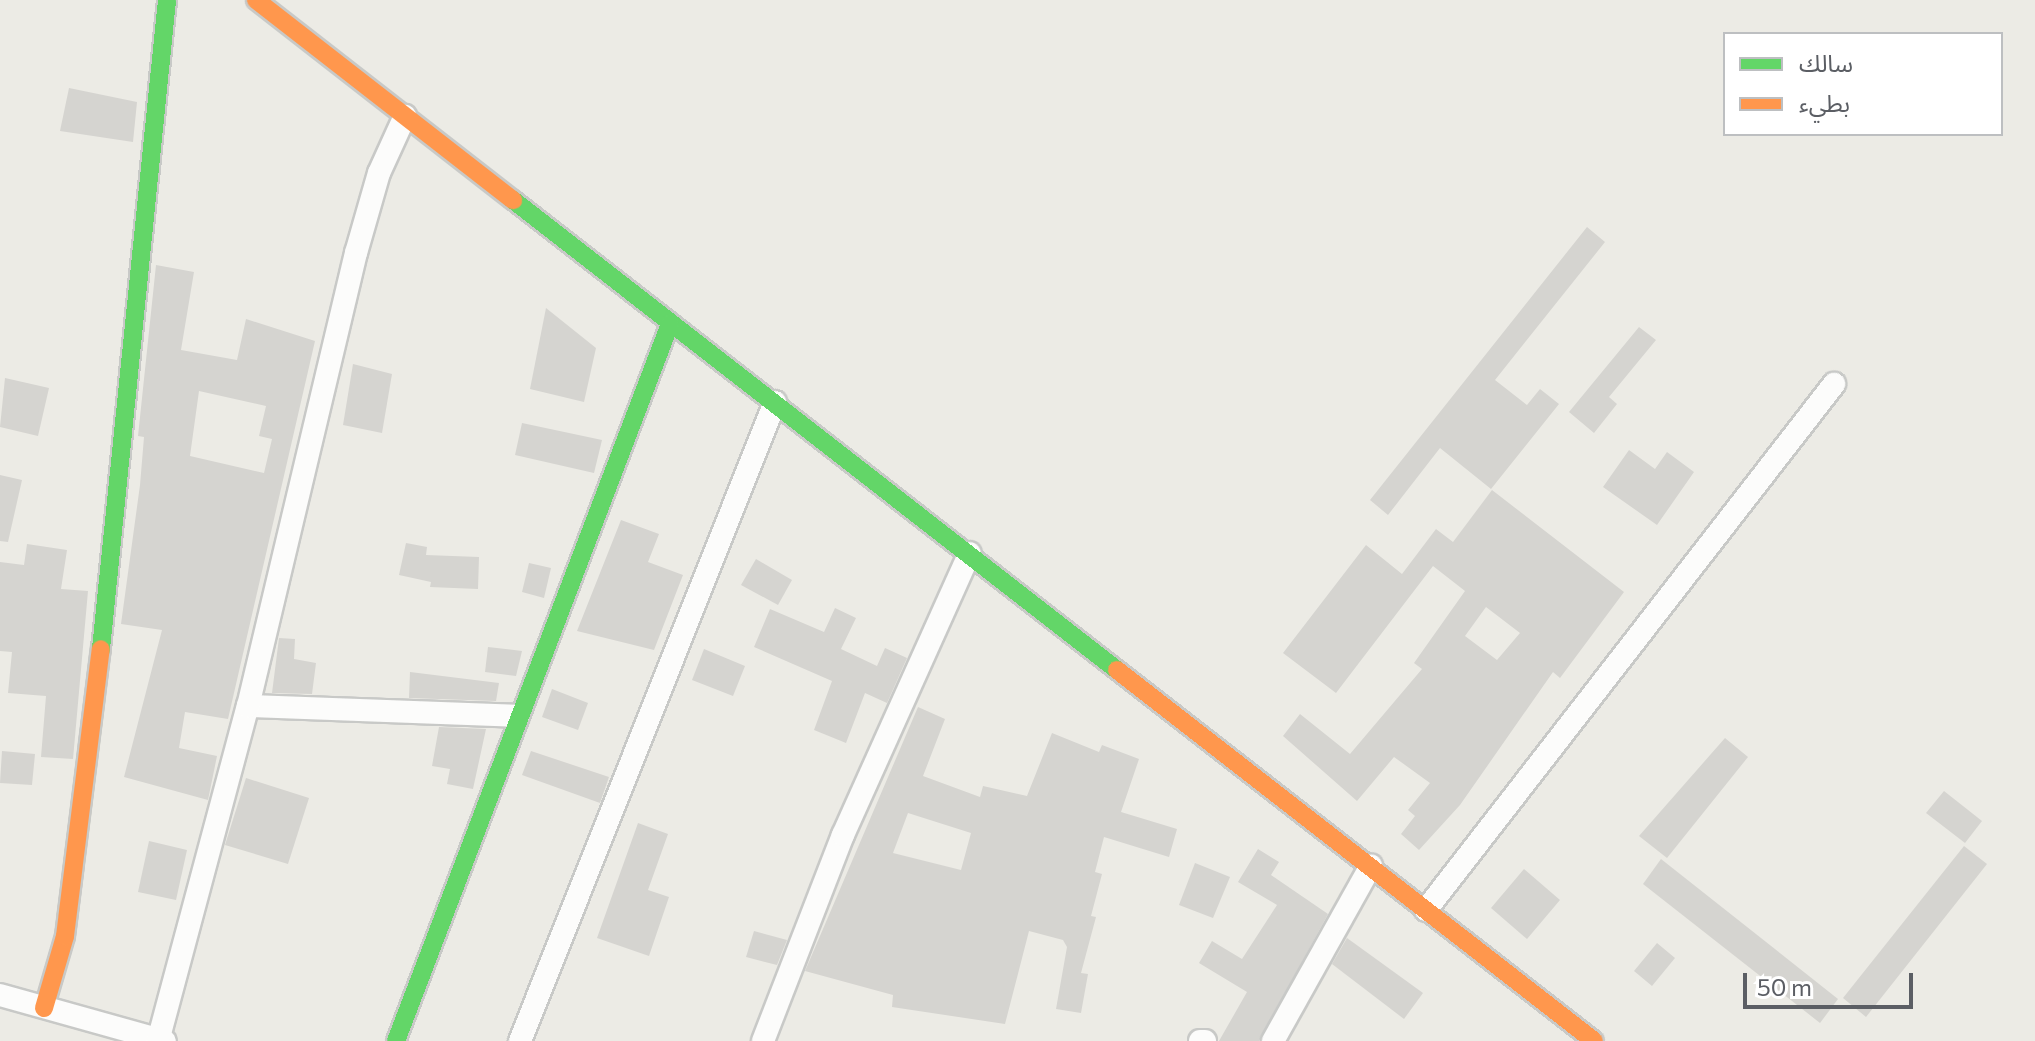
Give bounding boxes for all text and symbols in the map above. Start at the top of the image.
legend [1723,32,2003,136]
text: سالك [1799,48,1853,77]
text: بطيء [1799,88,1850,117]
scale bar [1747,957,1917,1007]
text: 50 m [1757,972,1812,1001]

